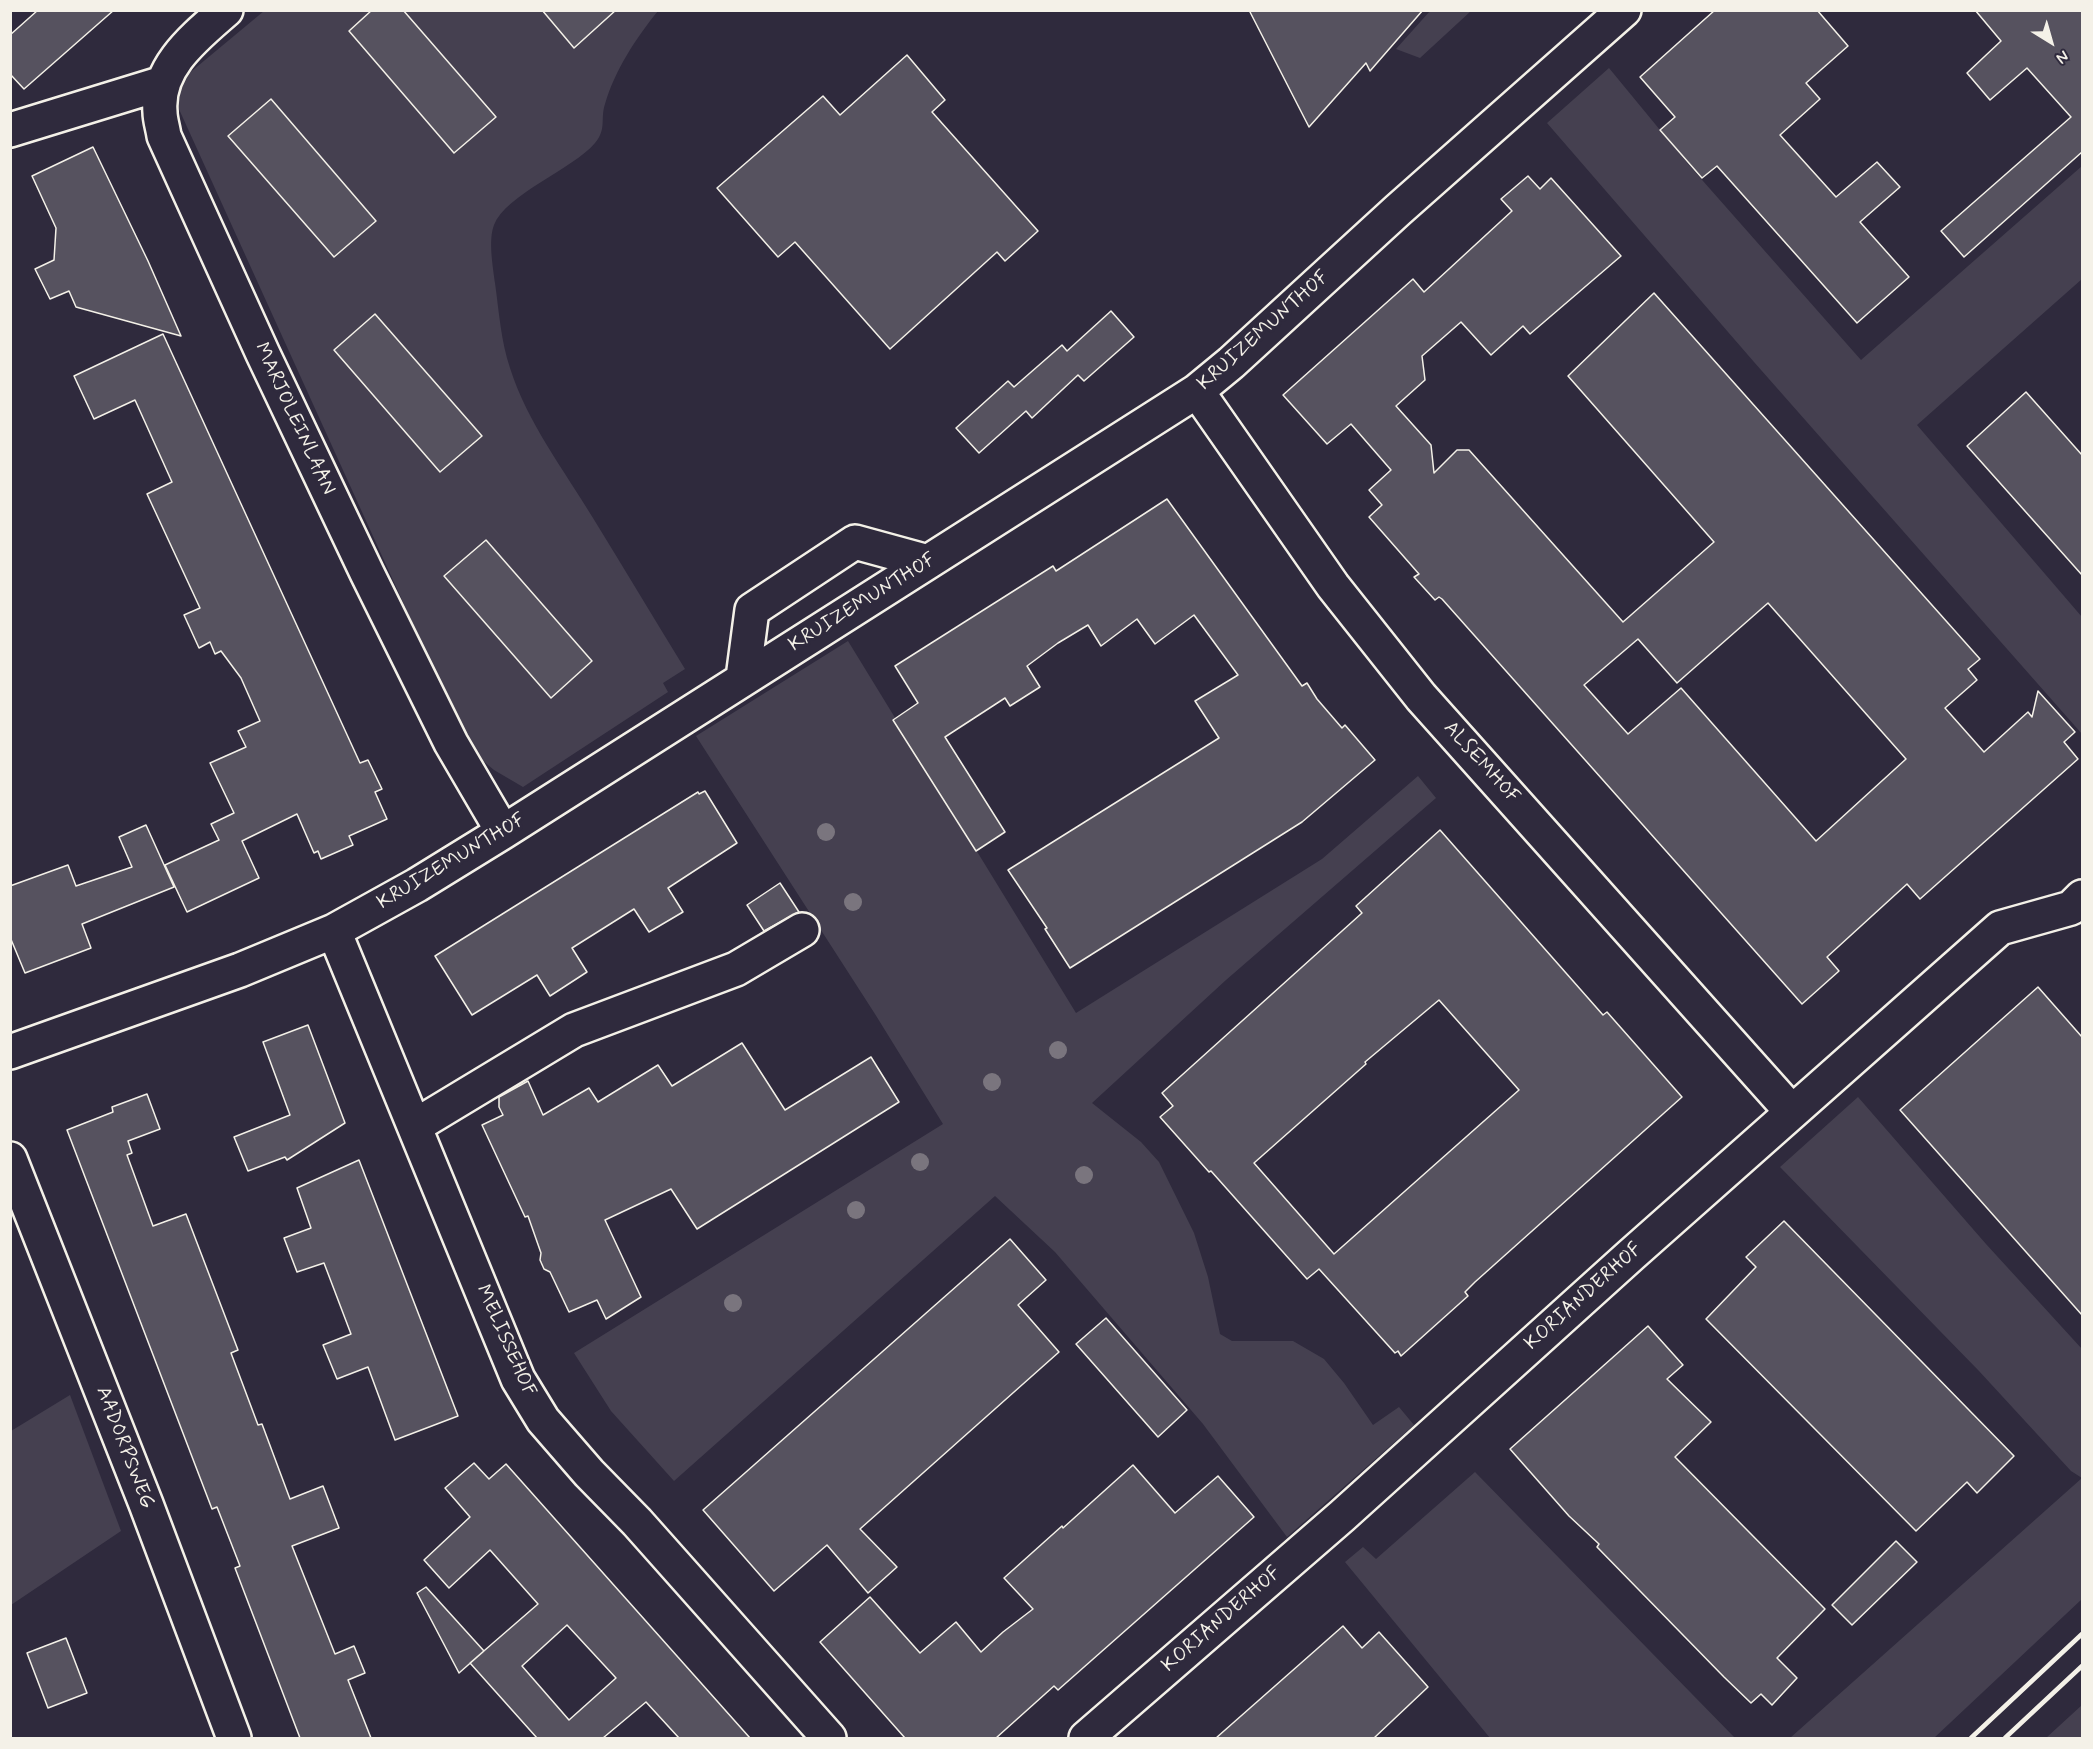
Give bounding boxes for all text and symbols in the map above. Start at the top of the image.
north arrow [2021,12,2081,72]
text: N [2052,45,2073,68]
street label: KRUIZEMUNTHOF [1193,266,1335,396]
street label: MARJOLEINLAAN [248,339,340,499]
street label: KRUIZEMUNTHOF [785,548,941,658]
street label: ALSEMHOF [1438,717,1524,809]
street label: KRUIZEMUNTHOF [373,808,531,916]
street label: KORIANDERHOF [1520,1238,1648,1356]
street label: MELISSEHOF [470,1281,540,1401]
street label: AADORPSWEG [90,1383,158,1513]
street label: KORIANDERHOF [1158,1562,1286,1678]

